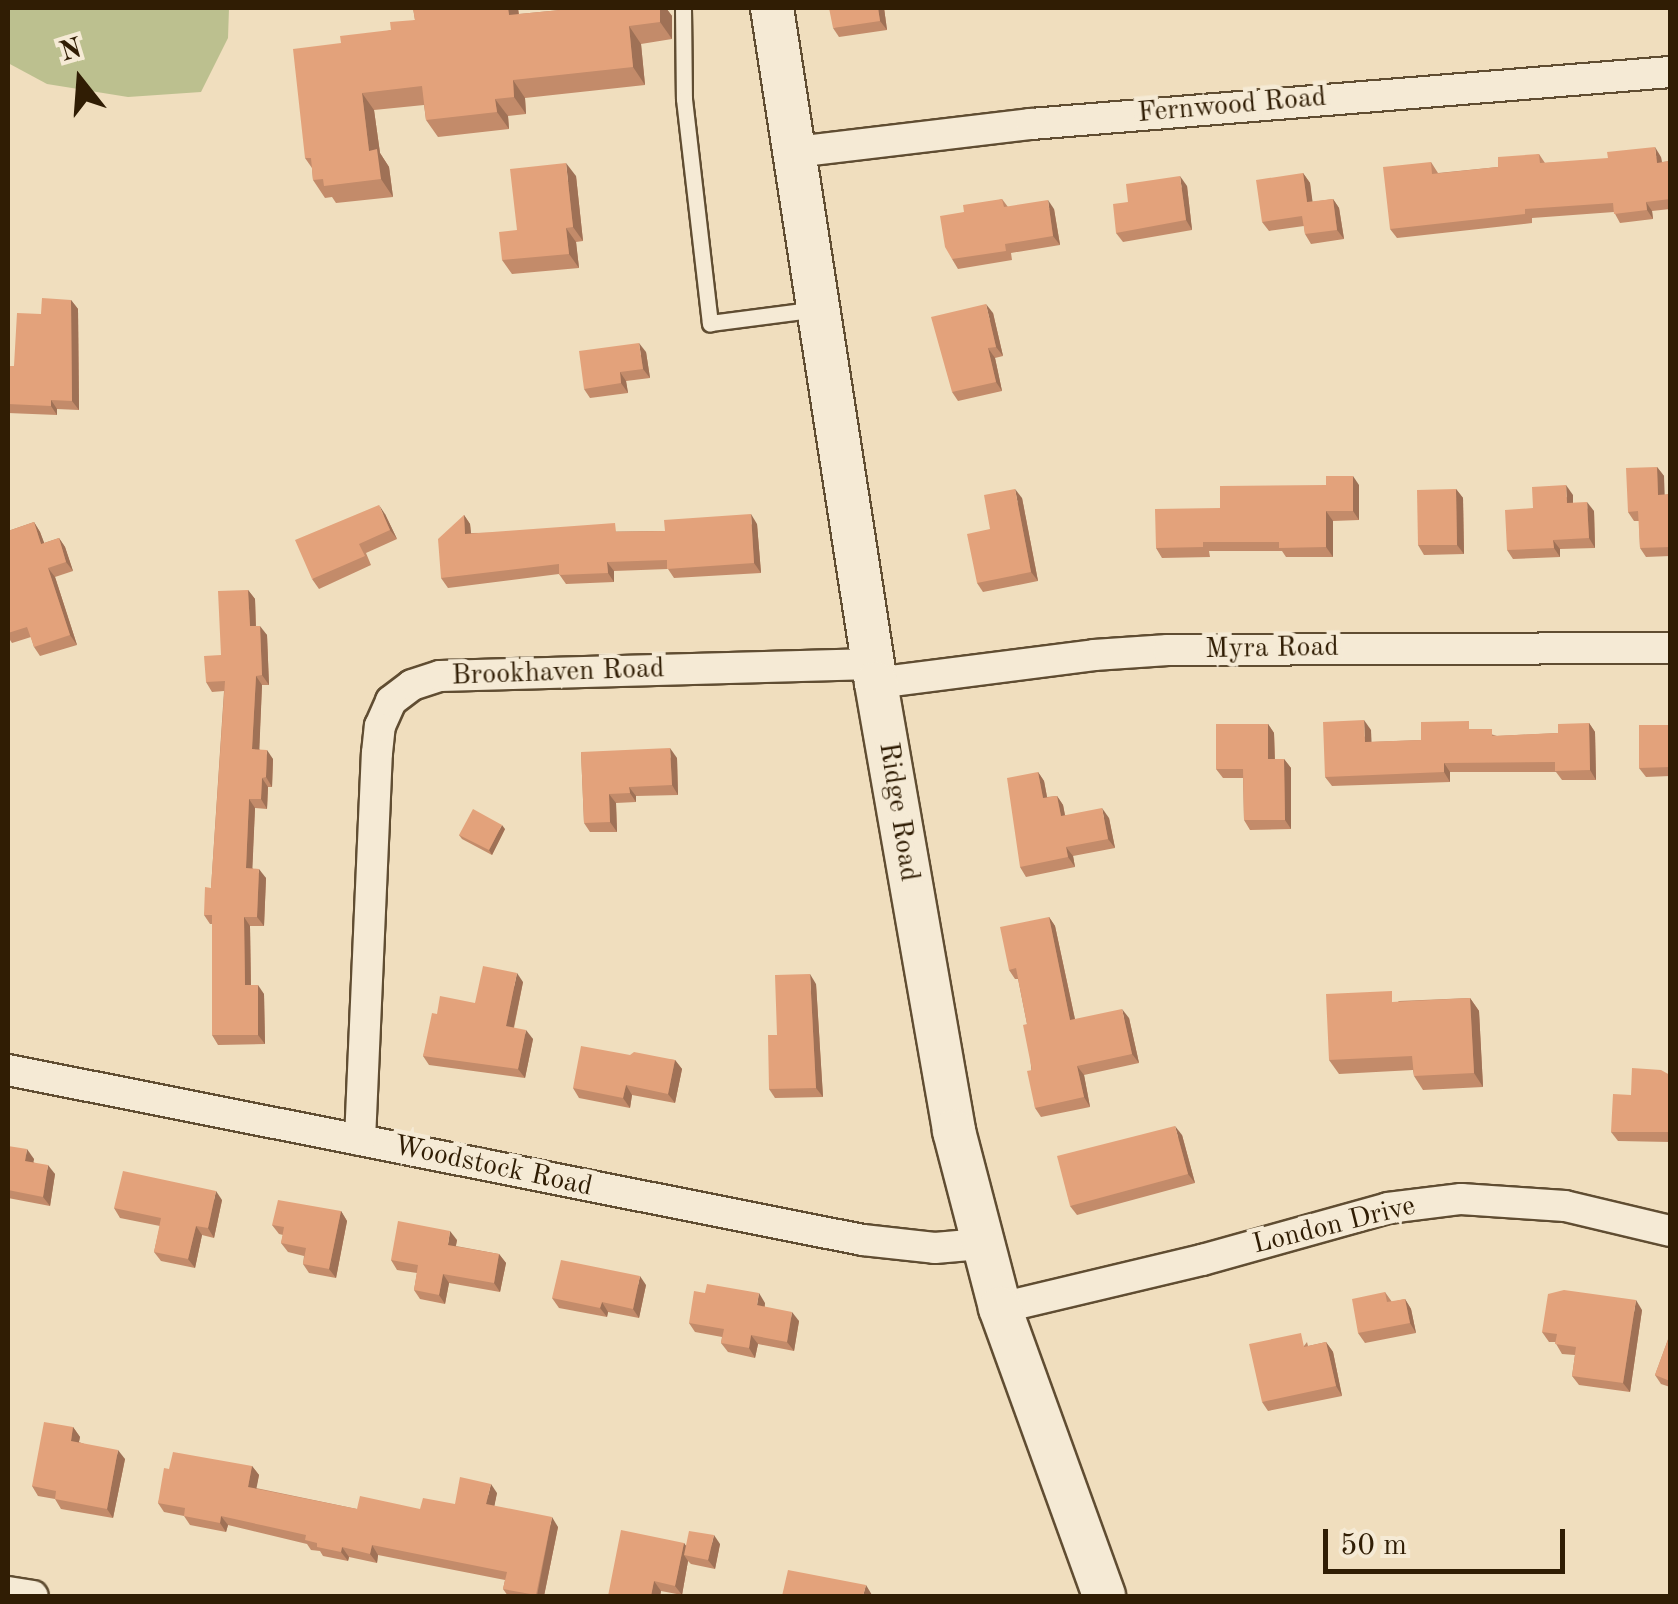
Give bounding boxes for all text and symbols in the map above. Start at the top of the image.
north arrow [30,30,130,130]
text: N [57,35,86,68]
street label: Fernwood Road [1136,81,1328,131]
street label: Myra Road [1205,631,1339,667]
street label: Brookhaven Road [451,652,665,694]
street label: Ridge Road [870,740,926,884]
street label: Woodstock Road [390,1130,596,1204]
street label: London Drive [1249,1190,1419,1262]
scale bar [1328,1509,1570,1571]
text: 50 m [1340,1531,1407,1561]

